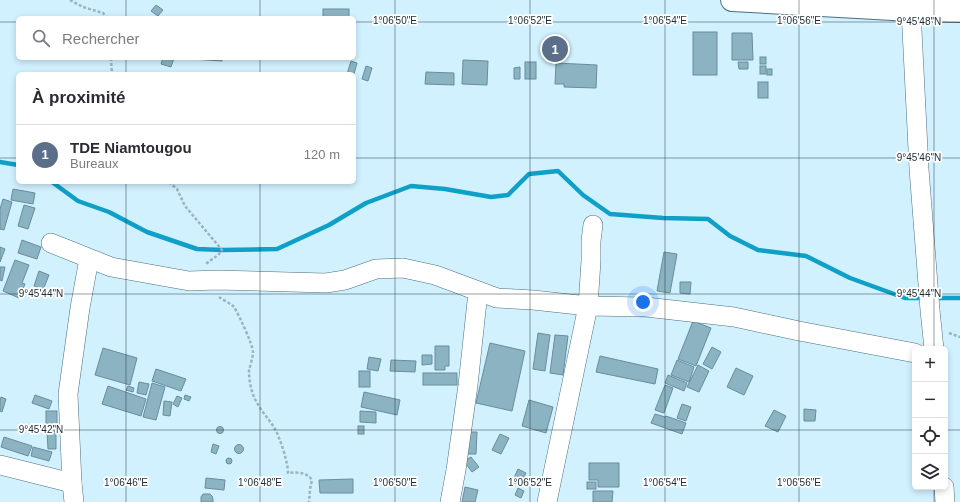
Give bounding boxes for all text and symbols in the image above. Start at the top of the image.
text: 1°06'50"E [373,15,417,26]
text: 1°06'52"E [508,15,552,26]
text: 1°06'54"E [643,15,687,26]
text: 1°06'56"E [777,15,821,26]
search box [16,16,356,60]
text: 9°45'48"N [897,16,941,27]
icon: search [30,27,52,49]
text: Rechercher [62,30,140,47]
pin: 1 [542,34,568,64]
text: À proximité [32,88,126,107]
text: TDE Niamtougou [70,139,192,156]
text: 1 [41,147,49,162]
text: 120 m [304,147,340,162]
text: 9°45'46"N [897,152,941,163]
text: Bureaux [70,156,118,171]
text: 9°45'44"N [19,288,63,299]
text: 9°45'44"N [897,288,941,299]
your location [633,292,653,312]
map controls [912,346,948,490]
button: + [912,346,948,382]
button: − [912,382,948,418]
button: locate [912,418,948,454]
text: 9°45'42"N [19,424,63,435]
button: layers [912,454,948,490]
text: 1°06'46"E [104,477,148,488]
text: 1°06'48"E [238,477,282,488]
text: 1°06'50"E [373,477,417,488]
text: 1°06'52"E [508,477,552,488]
text: 1°06'54"E [643,477,687,488]
text: 1°06'56"E [777,477,821,488]

